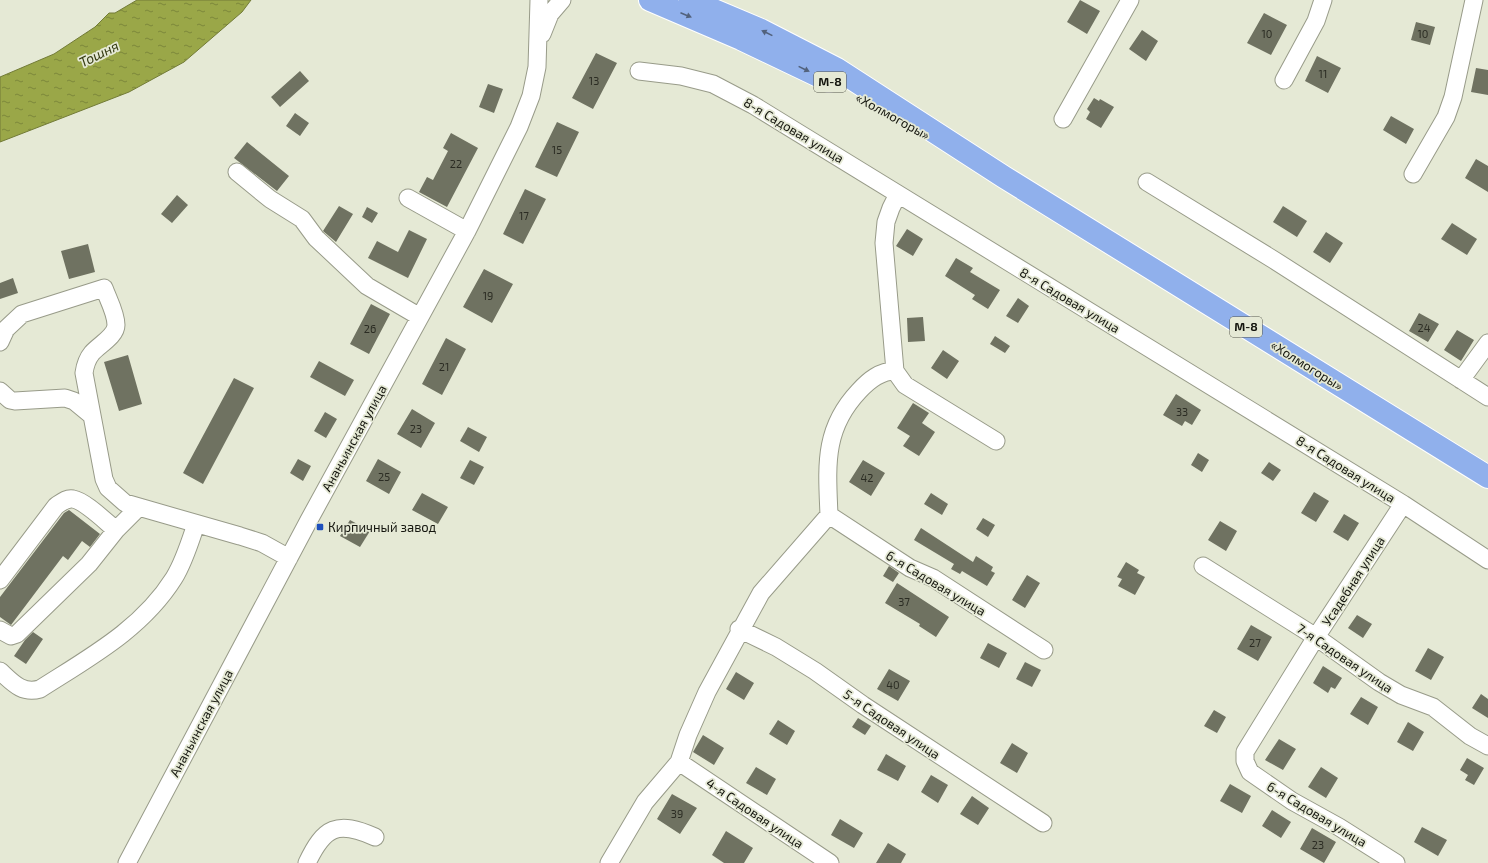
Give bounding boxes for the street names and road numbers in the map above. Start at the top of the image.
road number: М-8 [814,72,846,92]
street label: «Холмогоры» [853,89,933,143]
street label: 8-я Садовая улица [741,94,847,166]
street label: 8-я Садовая улица [1017,264,1123,336]
road number: М-8 [1230,317,1262,337]
street label: «Холмогоры» [1268,336,1346,394]
street label: Ананьинская улица [318,382,390,494]
street label: 8-я Садовая улица [1293,432,1399,506]
street label: Усадебная улица [1318,533,1388,629]
street label: 6-я Садовая улица [883,547,989,619]
street label: 7-я Садовая улица [1294,620,1396,696]
street label: Ананьинская улица [166,667,236,779]
street label: 5-я Садовая улица [841,686,943,762]
street label: 4-я Садовая улица [703,774,807,852]
street label: 6-я Садовая улица [1264,778,1370,850]

